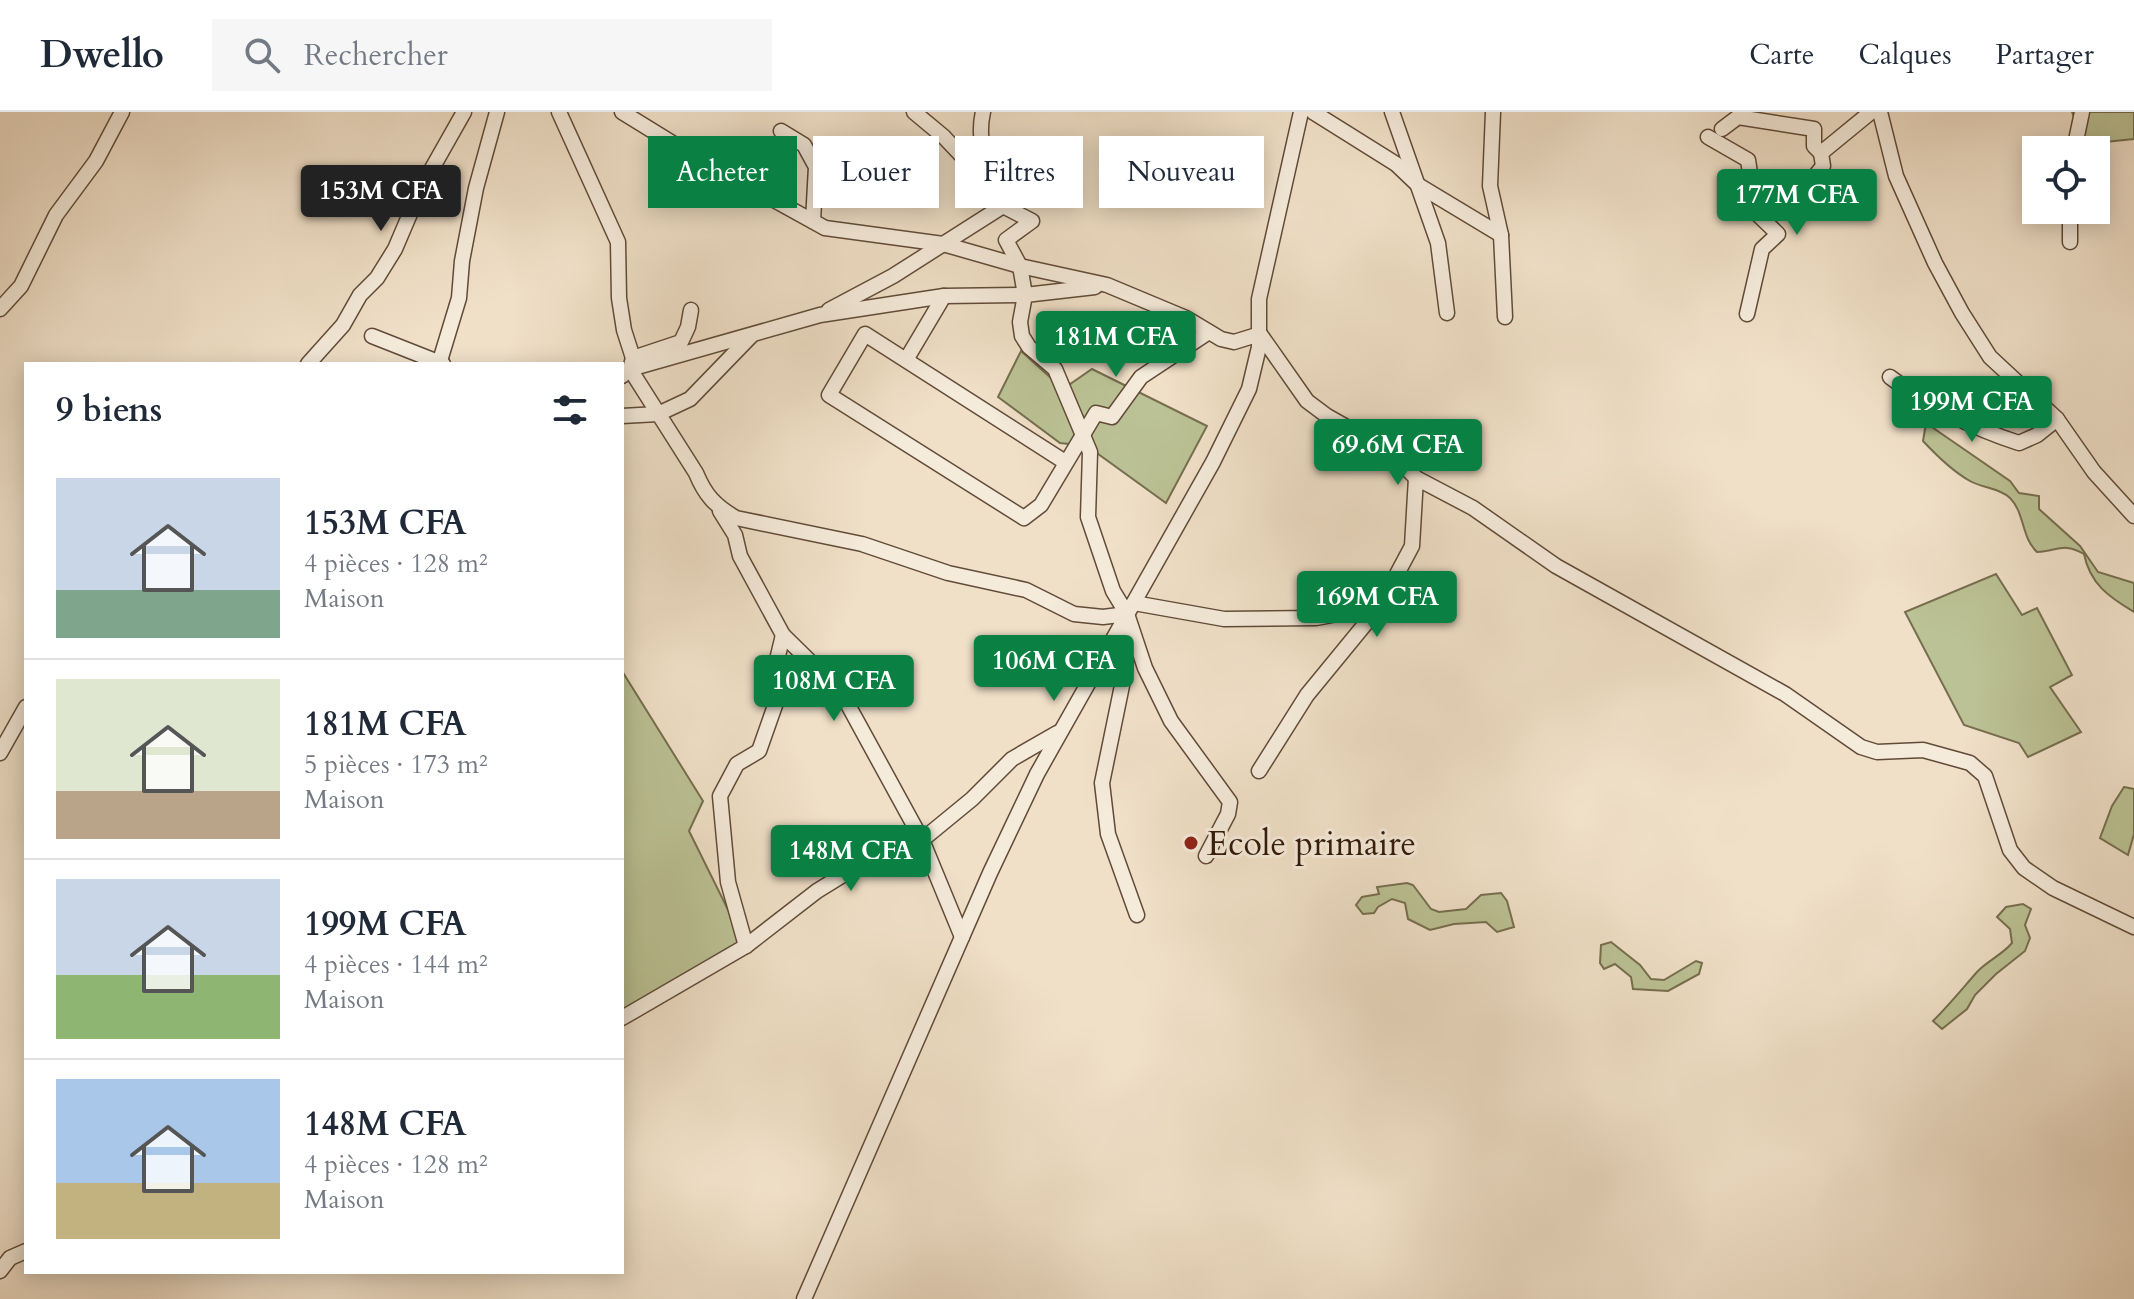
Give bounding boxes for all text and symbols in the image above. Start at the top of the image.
search box [212,19,772,91]
text: Dwello [40,29,164,81]
icon: search [240,33,284,77]
text: Rechercher [304,35,448,76]
text: Carte [1749,36,1814,74]
text: Calques [1858,36,1952,74]
text: Partager [1996,36,2094,74]
chip: Acheter [648,136,797,208]
chip: Louer [813,136,939,208]
chip: Filtres [955,136,1083,208]
chip: Nouveau [1099,136,1264,208]
map controls [2022,136,2110,224]
button: locate [2022,136,2110,224]
pin: 153M CFA [298,165,464,233]
pin: 177M CFA [1714,169,1880,237]
text: 153M CFA [319,173,443,208]
text: 177M CFA [1735,177,1859,212]
pin: 181M CFA [1033,311,1199,379]
text: 181M CFA [1054,319,1178,354]
pin: 199M CFA [1889,376,2055,444]
text: 199M CFA [1910,384,2034,419]
text: 9 biens [56,387,162,433]
icon: filters [548,388,592,432]
pin: 69.6M CFA [1306,419,1490,487]
text: 69.6M CFA [1332,427,1464,462]
text: 153M CFA [304,500,467,546]
icon: home [120,510,216,606]
text: 4 pièces · 128 m² [304,546,488,581]
pin: 169M CFA [1294,571,1460,639]
text: 169M CFA [1315,579,1439,614]
text: Maison [304,581,385,616]
pin: 106M CFA [971,635,1137,703]
text: 106M CFA [992,643,1116,678]
pin: 108M CFA [751,655,917,723]
text: 108M CFA [772,663,896,698]
text: 181M CFA [304,701,467,747]
icon: home [120,711,216,807]
text: 5 pièces · 173 m² [304,747,488,782]
text: Maison [304,782,385,817]
place label: Ecole primaire [1207,821,1416,867]
pin: 148M CFA [768,825,934,893]
text: 148M CFA [789,833,913,868]
marker: Ecole primaire [1182,834,1200,852]
text: 199M CFA [304,901,467,947]
icon: home [120,911,216,1007]
text: 4 pièces · 144 m² [304,947,488,982]
text: Maison [304,982,385,1017]
text: 148M CFA [304,1101,467,1147]
icon: home [120,1111,216,1207]
text: 4 pièces · 128 m² [304,1147,488,1182]
text: Maison [304,1182,385,1217]

